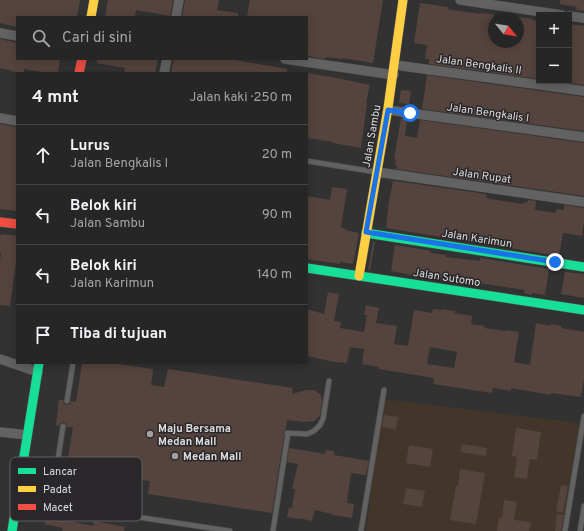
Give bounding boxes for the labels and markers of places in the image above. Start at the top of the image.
place label: Maju Bersama Medan Mall [158,422,231,449]
marker: Maju Bersama Medan Mall [145,429,155,439]
place label: Medan Mall [183,450,241,464]
marker: Medan Mall [170,451,180,461]

